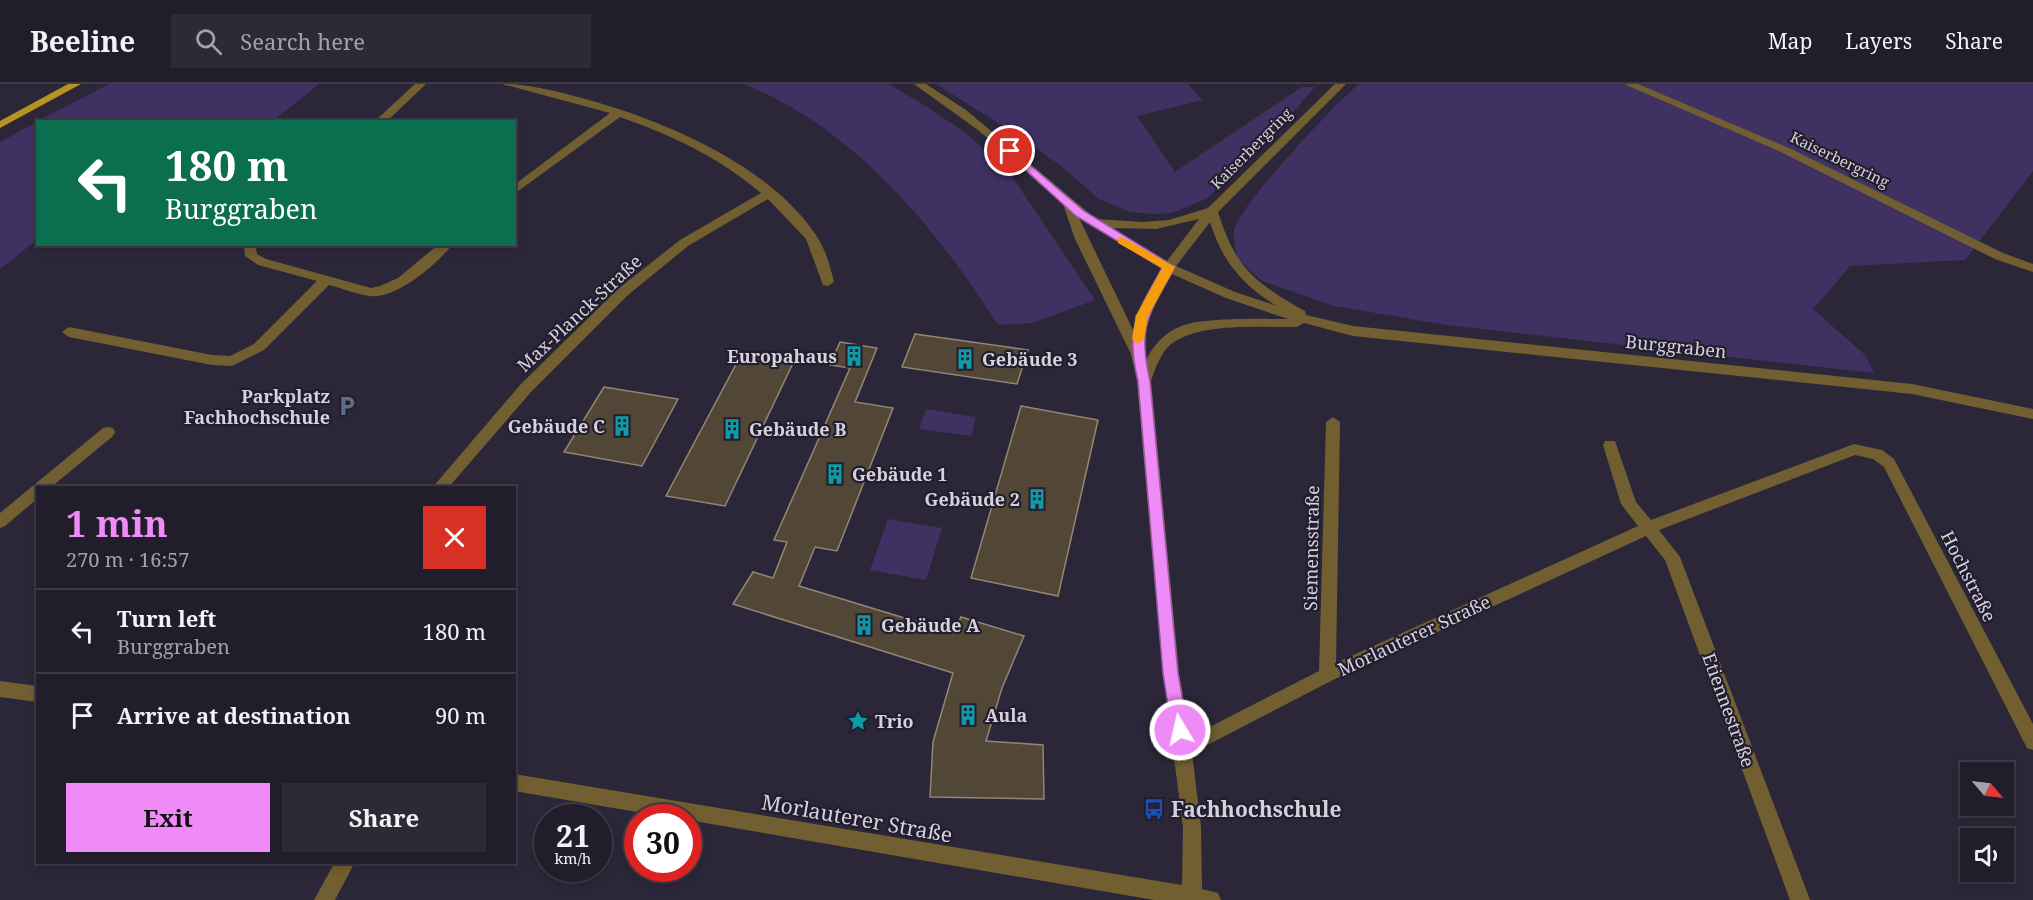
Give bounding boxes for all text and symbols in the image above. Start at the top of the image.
search box [171,14,591,68]
text: Beeline [30,22,135,60]
icon: search [192,25,225,58]
text: Search here [240,26,365,56]
text: Map [1768,27,1812,55]
text: Layers [1845,27,1912,55]
text: Share [1945,27,2003,55]
street label: Kaiserbergring [1206,103,1296,193]
pin [984,125,1035,176]
street label: Kaiserbergring [1787,126,1893,192]
icon: arrive [993,134,1026,167]
text: 180 m [165,136,289,193]
icon: left [66,144,144,222]
text: Burggraben [165,190,317,227]
street label: Max-Planck-Straße [512,249,646,377]
street label: Burggraben [1624,329,1728,363]
place label: Europahaus [727,344,837,368]
building icon: Europahaus [842,344,866,368]
building icon: Gebäude 3 [953,347,977,371]
place label: Gebäude 3 [982,347,1077,371]
place label: Parkplatz Fachhochschule [184,384,330,429]
parking icon: Parkplatz Fachhochschule [335,394,359,418]
place label: Gebäude C [508,414,605,438]
building icon: Gebäude C [610,414,634,438]
building icon: Gebäude B [720,417,744,441]
place label: Gebäude B [749,417,846,441]
building icon: Gebäude 1 [823,462,847,486]
place label: Gebäude 1 [852,462,947,486]
street label: Siemensstraße [1298,485,1324,611]
place label: Gebäude 2 [925,487,1020,511]
building icon: Gebäude 2 [1025,487,1049,511]
text: 1 min [66,499,168,548]
button: close [423,506,486,569]
street label: Hochstraße [1936,526,2002,626]
text: 270 m · 16:57 [66,546,189,573]
street label: Morlauterer Straße [1334,589,1494,681]
text: Turn left [117,603,216,633]
building icon: Gebäude A [852,613,876,637]
place label: Gebäude A [881,613,980,637]
icon: left [66,615,99,648]
text: 180 m [423,616,486,646]
text: Burggraben [117,633,230,660]
street label: Etiennestraße [1697,650,1761,770]
position arrow [1148,698,1212,762]
icon: arrive [66,699,99,732]
text: Arrive at destination [117,700,351,730]
text: 90 m [435,700,486,730]
building icon: Aula [956,703,980,727]
place label: Aula [985,703,1028,727]
place icon: Trio [846,709,870,733]
place label: Trio [875,709,914,733]
north arrow [1960,762,2014,816]
map controls [1960,762,2014,882]
button: Exit [66,783,270,852]
button: Share [282,783,486,852]
street label: Morlauterer Straße [759,787,955,849]
place label: Fachhochschule [1171,795,1341,823]
bus stop icon: Fachhochschule [1142,797,1166,821]
speed limit sign: 30 [624,804,702,882]
text: 21 [556,815,590,856]
button: sound [1960,828,2014,882]
text: km/h [555,848,591,868]

